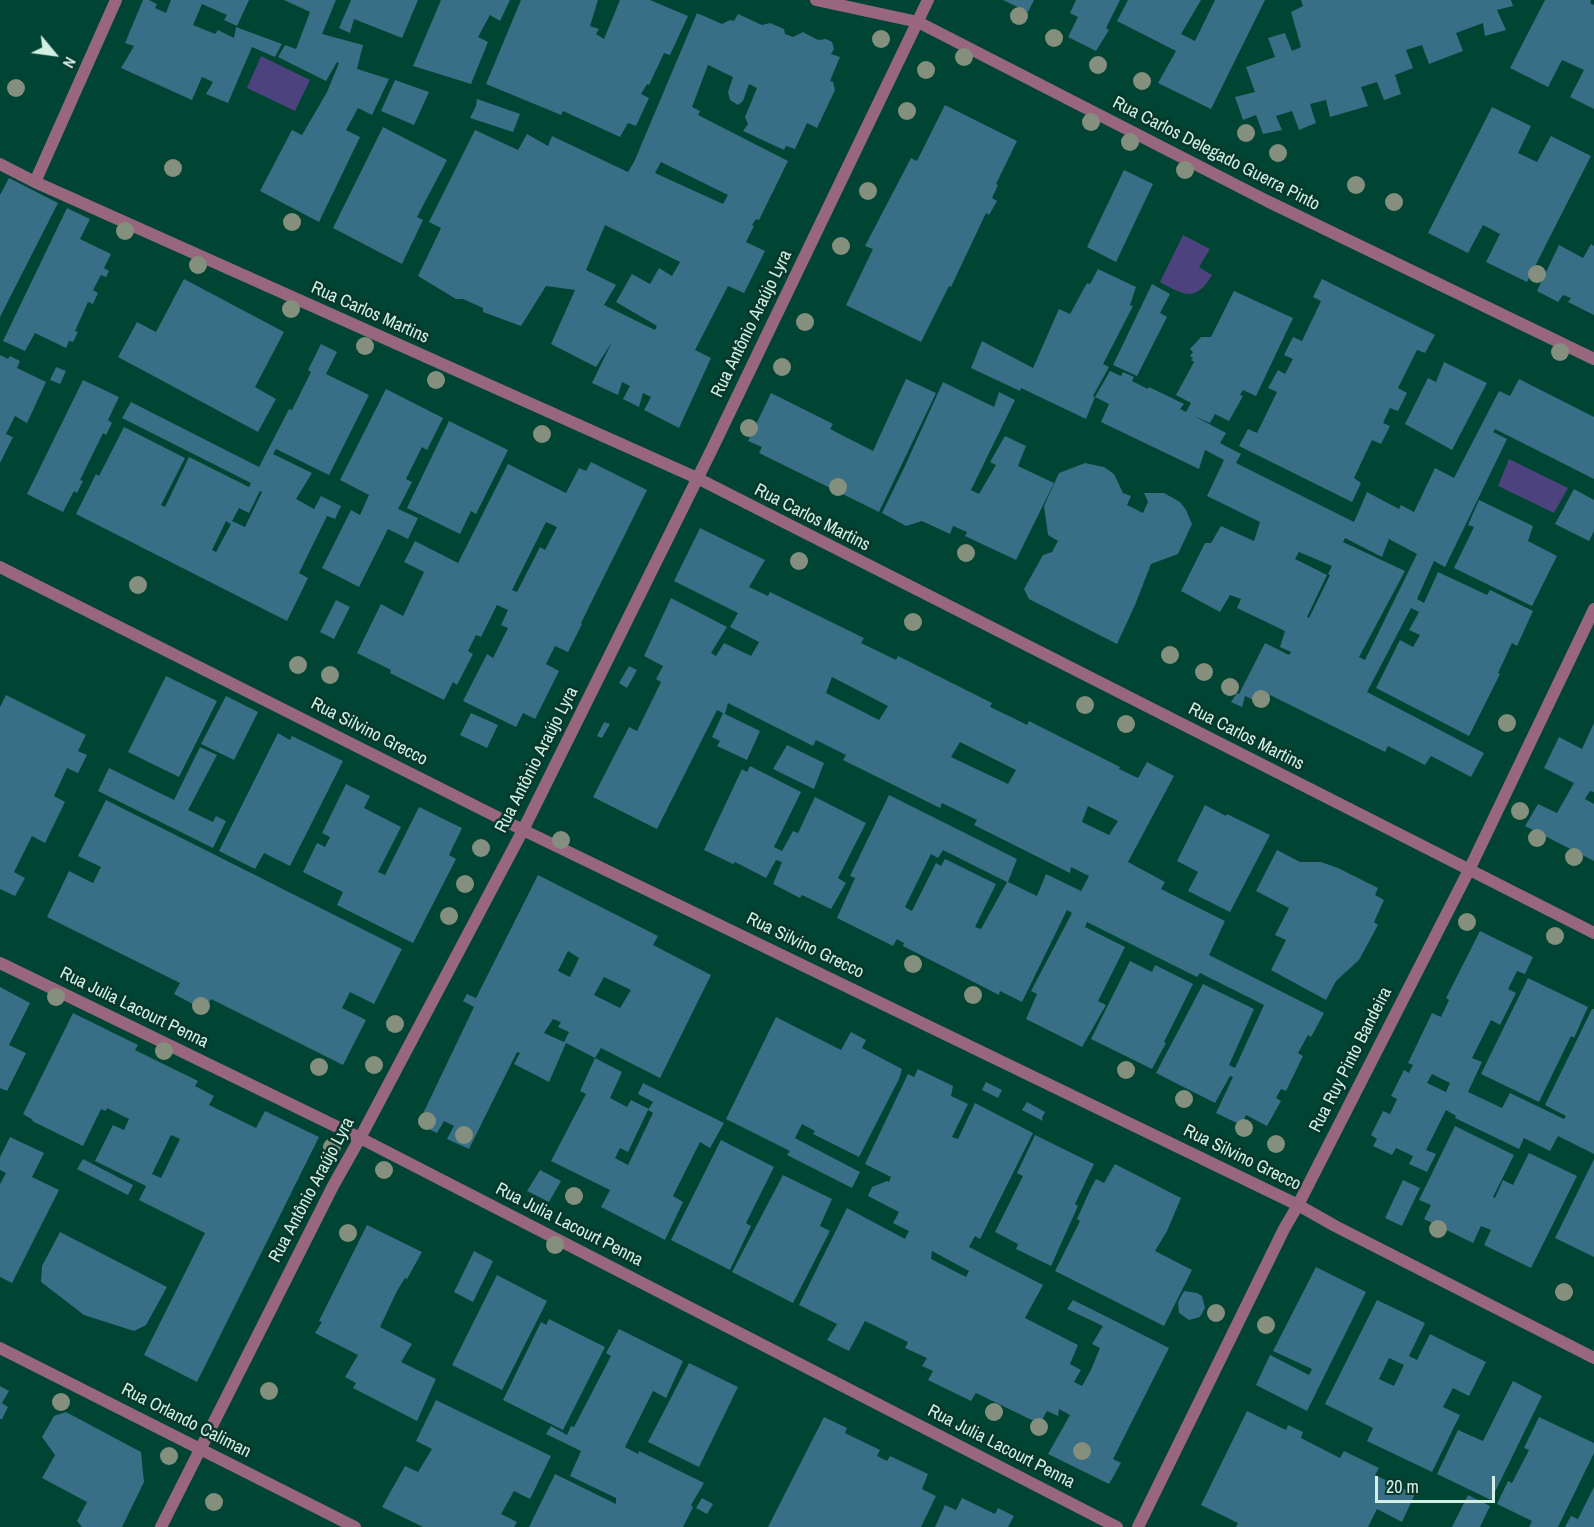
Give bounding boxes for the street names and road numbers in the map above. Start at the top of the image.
street label: Rua Carlos Delegado Guerra Pinto [1109,92,1323,216]
street label: Rua Antônio Araújo Lyra [707,247,797,401]
street label: Rua Carlos Martins [308,277,432,349]
street label: Rua Carlos Martins [750,480,874,556]
street label: Rua Antônio Araújo Lyra [491,683,583,837]
street label: Rua Silvino Grecco [307,693,431,771]
street label: Rua Carlos Martins [1184,699,1308,775]
street label: Rua Silvino Grecco [743,908,867,984]
street label: Rua Julia Lacourt Penna [56,963,212,1053]
street label: Rua Ruy Pinto Bandeira [1305,984,1397,1136]
street label: Rua Antônio Araújo Lyra [265,1114,359,1266]
street label: Rua Silvino Grecco [1180,1120,1304,1196]
street label: Rua Julia Lacourt Penna [492,1178,646,1272]
street label: Rua Orlando Caliman [118,1379,254,1463]
street label: Rua Julia Lacourt Penna [924,1400,1078,1494]

